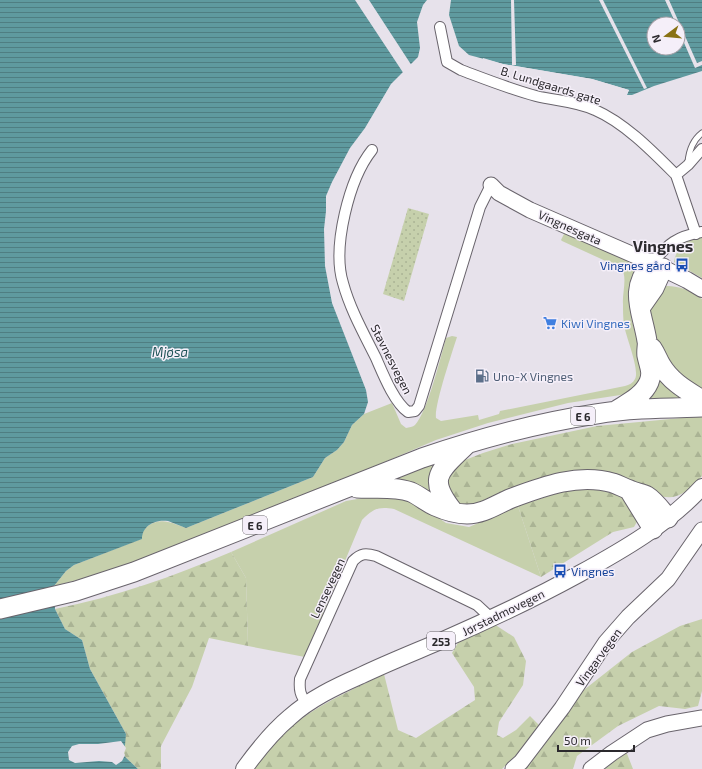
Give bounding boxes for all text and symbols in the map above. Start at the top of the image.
north arrow [646,16,686,56]
text: N [649,33,663,45]
street label: B. Lundgaards gate [499,63,603,107]
street label: Vingnesgata [536,207,604,247]
district label: Vingnes [633,236,693,255]
bus stop icon: Vingnes gård [674,257,690,273]
place label: Vingnes gård [600,258,671,272]
supermarket icon: Kiwi Vingnes [542,315,558,331]
place label: Kiwi Vingnes [561,316,630,330]
street label: Stavnesvegen [368,322,416,396]
water label: Mjøsa [152,344,188,360]
fuel station icon: Uno-X Vingnes [474,368,490,384]
place label: Uno-X Vingnes [493,369,573,383]
road number: E 6 [571,407,595,425]
road number: E 6 [243,516,267,534]
street label: Lensevegen [307,556,347,620]
bus stop icon: Vingnes [552,563,568,579]
place label: Vingnes [571,564,614,578]
street label: Jørstadmovegen [460,586,546,638]
street label: Vingarvegen [572,625,624,689]
road number: 253 [427,632,455,650]
scale bar [558,727,634,753]
text: 50 m [564,733,591,747]

